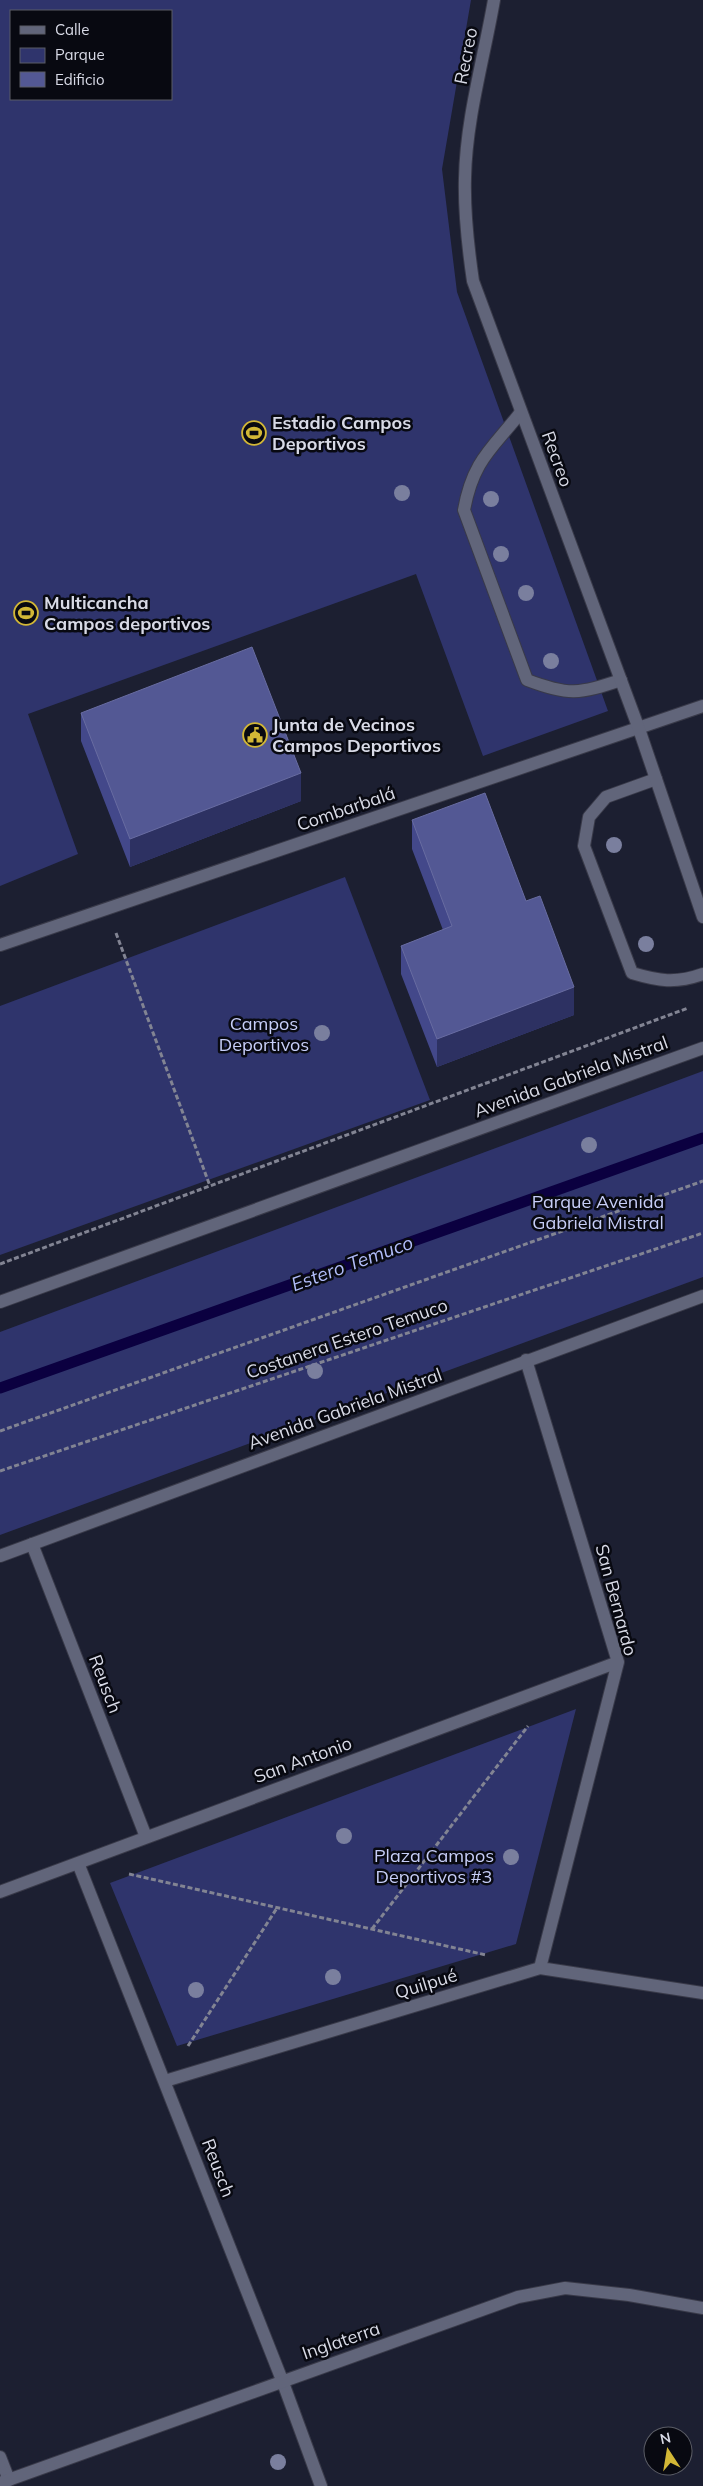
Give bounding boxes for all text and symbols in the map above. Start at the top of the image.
legend [10,10,172,100]
text: Calle [55,20,89,39]
street label: Recreo [449,26,482,86]
text: Parque [55,45,105,64]
text: Edificio [55,70,105,89]
place label: Estadio Campos Deportivos [272,411,411,455]
sports icon: Estadio Campos Deportivos [241,420,267,446]
street label: Recreo [537,428,578,490]
place label: Multicancha Campos deportivos [44,591,210,635]
sports icon: Multicancha Campos deportivos [13,600,39,626]
place label: Junta de Vecinos Campos Deportivos [272,713,441,757]
public building icon: Junta de Vecinos Campos Deportivos [242,722,268,748]
street label: Combarbalá [294,781,398,836]
park label: Campos Deportivos [219,1012,309,1056]
street label: Avenida Gabriela Mistral [471,1031,671,1122]
park label: Parque Avenida Gabriela Mistral [532,1190,664,1234]
water label: Estero Temuco [288,1230,416,1296]
street label: Costanera Estero Temuco [243,1293,451,1384]
street label: Avenida Gabriela Mistral [245,1363,445,1454]
street label: San Bernardo [591,1542,642,1658]
street label: Reusch [84,1651,127,1716]
street label: San Antonio [251,1731,355,1788]
park label: Plaza Campos Deportivos #3 [374,1844,494,1888]
street label: Quilpué [392,1963,460,2004]
street label: Reusch [197,2135,240,2200]
street label: Inglaterra [299,2316,383,2365]
north arrow [643,2426,693,2476]
text: N [658,2428,672,2448]

